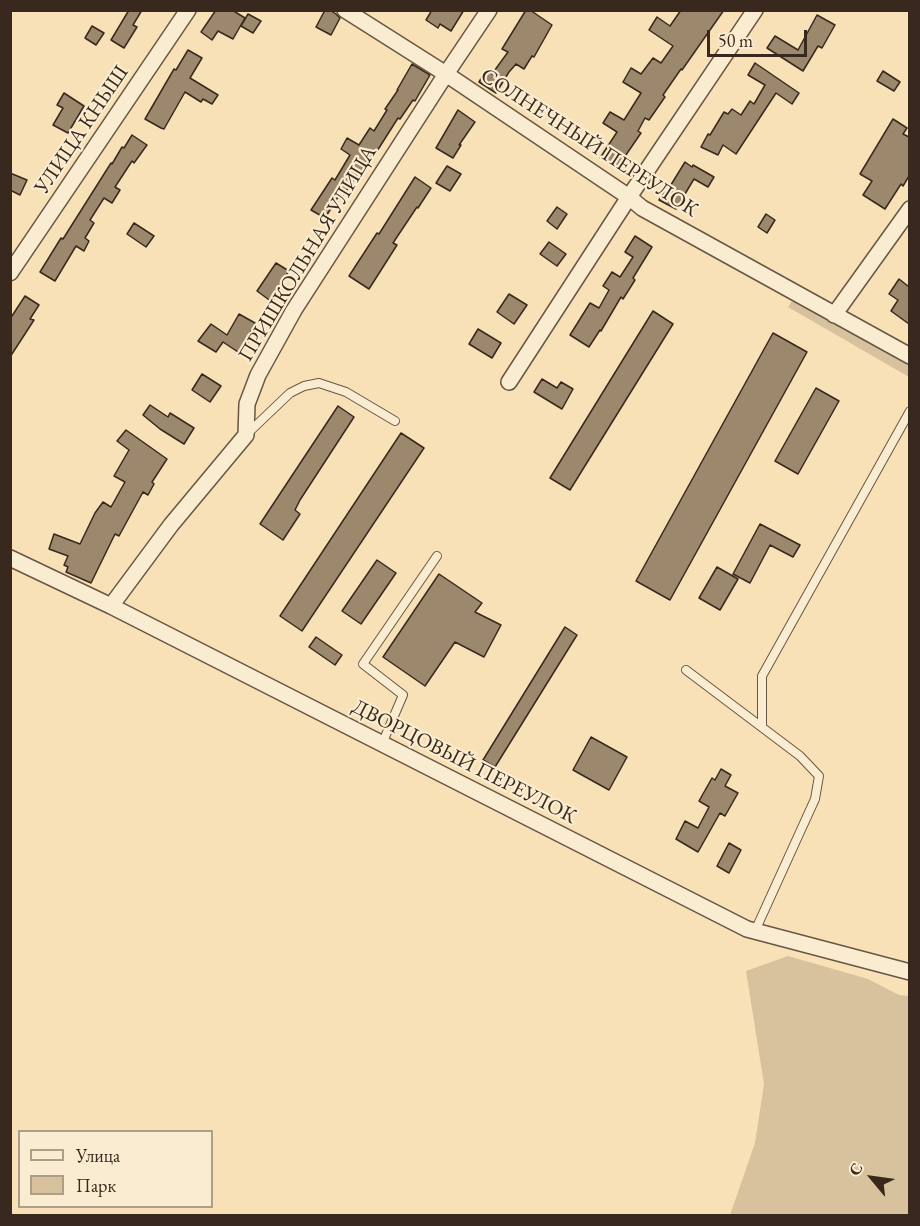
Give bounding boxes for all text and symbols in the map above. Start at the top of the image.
scale bar [710,18,810,56]
text: 50 m [718,29,753,52]
street label: УЛИЦА КНЫШ [30,61,134,199]
street label: СОЛНЕЧНЫЙ ПЕРЕУЛОК [476,63,702,223]
street label: ПРИШКОЛЬНАЯ УЛИЦА [234,142,382,366]
street label: ДВОРЦОВЫЙ ПЕРЕУЛОК [348,694,580,830]
legend [18,1130,213,1208]
text: Улица [76,1144,120,1167]
north arrow [842,1148,902,1208]
text: С [844,1159,868,1179]
text: Парк [76,1174,116,1197]

